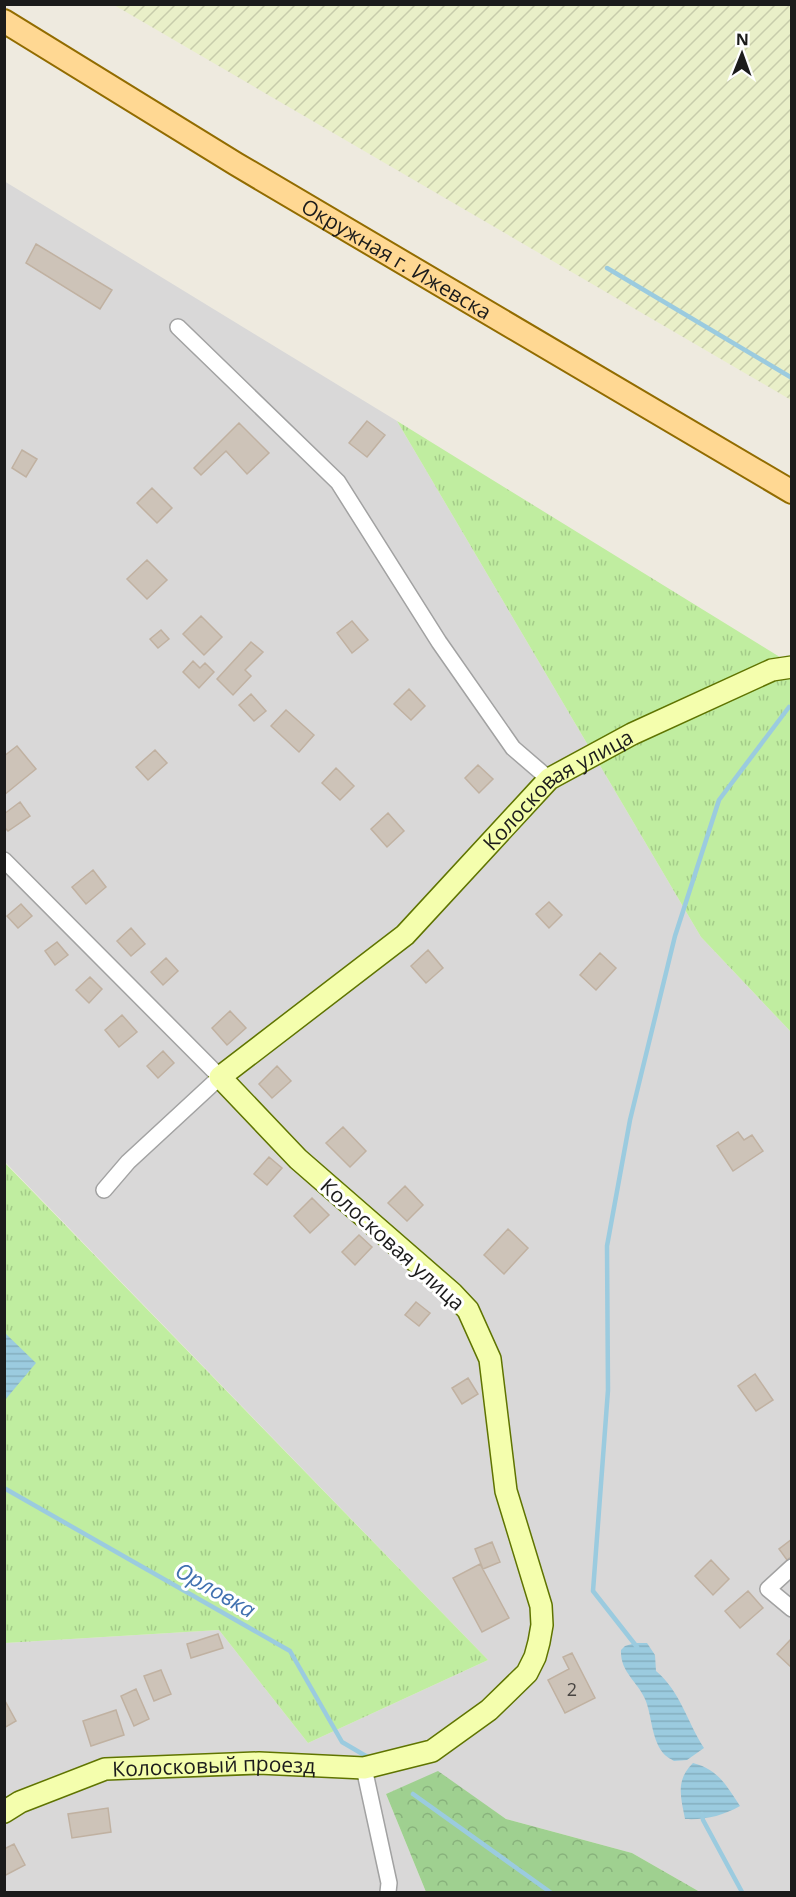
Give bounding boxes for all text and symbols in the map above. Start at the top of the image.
north arrow [712,24,772,84]
text: N [736,28,749,50]
street label: Окружная г. Ижевска [296,192,497,326]
street label: Колосковая улица [476,722,638,856]
street label: Колосковая улица [315,1172,471,1316]
water label: Орловка [171,1554,261,1624]
house number: 2 [567,1677,577,1701]
street label: Колосковый проезд [112,1749,316,1783]

